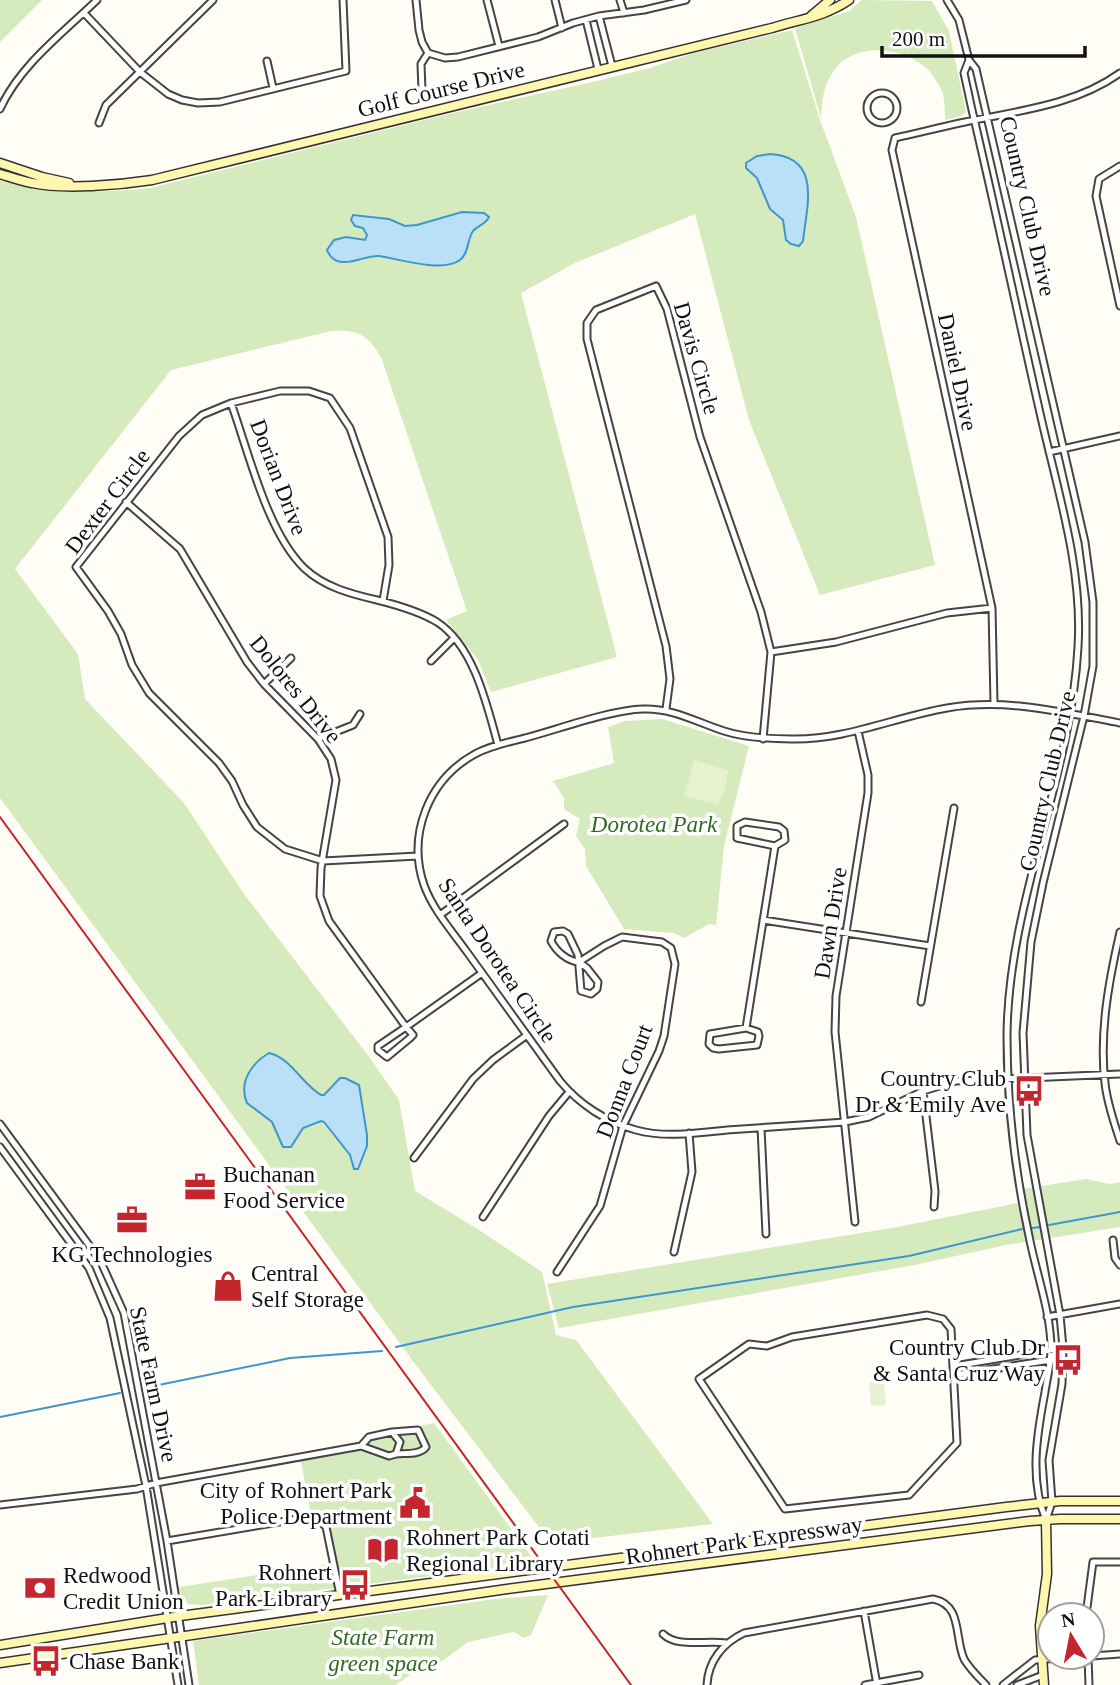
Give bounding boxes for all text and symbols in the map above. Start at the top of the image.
scale bar [882,14,1085,58]
text: 200 m [892,27,945,51]
street label: Golf Course Drive [355,57,527,122]
street label: Country Club Drive [995,114,1060,299]
street label: Davis Circle [669,299,724,417]
street label: Daniel Drive [933,311,982,433]
street label: Dorian Drive [245,416,312,539]
street label: Dexter Circle [60,444,155,559]
street label: Dolores Drive [245,631,347,748]
street label: Country Club Drive [1015,689,1080,874]
park label: Dorotea Park [590,812,718,837]
street label: Dawn Drive [809,865,852,981]
street label: Santa Dorotea Circle [433,873,562,1047]
street label: Donna Court [591,1020,658,1141]
place label: Country Club Dr & Emily Ave [855,1066,1006,1117]
bus stop icon: Country Club Dr & Emily Ave [1012,1074,1046,1108]
place label: Buchanan Food Service [223,1162,345,1213]
office icon: Buchanan Food Service [183,1170,217,1204]
office icon: KG Technologies [115,1203,149,1237]
place label: KG Technologies [52,1242,212,1267]
place label: Central Self Storage [251,1261,364,1312]
shop icon: Central Self Storage [211,1269,245,1303]
street label: State Farm Drive [125,1304,182,1464]
place label: Country Club Dr & Santa Cruz Way [873,1335,1045,1386]
bus stop icon: Country Club Dr & Santa Cruz Way [1051,1343,1085,1377]
place label: City of Rohnert Park Police Department [200,1478,393,1529]
public building icon: City of Rohnert Park Police Department [398,1486,432,1520]
street label: Rohnert Park Expressway [624,1511,865,1569]
place label: Rohnert Park Cotati Regional Library [406,1525,590,1576]
library icon: Rohnert Park Cotati Regional Library [366,1533,400,1567]
place label: Rohnert Park Library [215,1560,333,1611]
place label: Redwood Credit Union [63,1563,184,1614]
bus stop icon: Rohnert Park Library [338,1568,372,1602]
bank icon: Redwood Credit Union [23,1571,57,1605]
north arrow [1036,1601,1106,1671]
text: N [1060,1608,1077,1631]
park label: State Farm green space [328,1625,438,1676]
bus stop icon: Chase Bank [29,1644,63,1678]
place label: Chase Bank [69,1649,180,1674]

